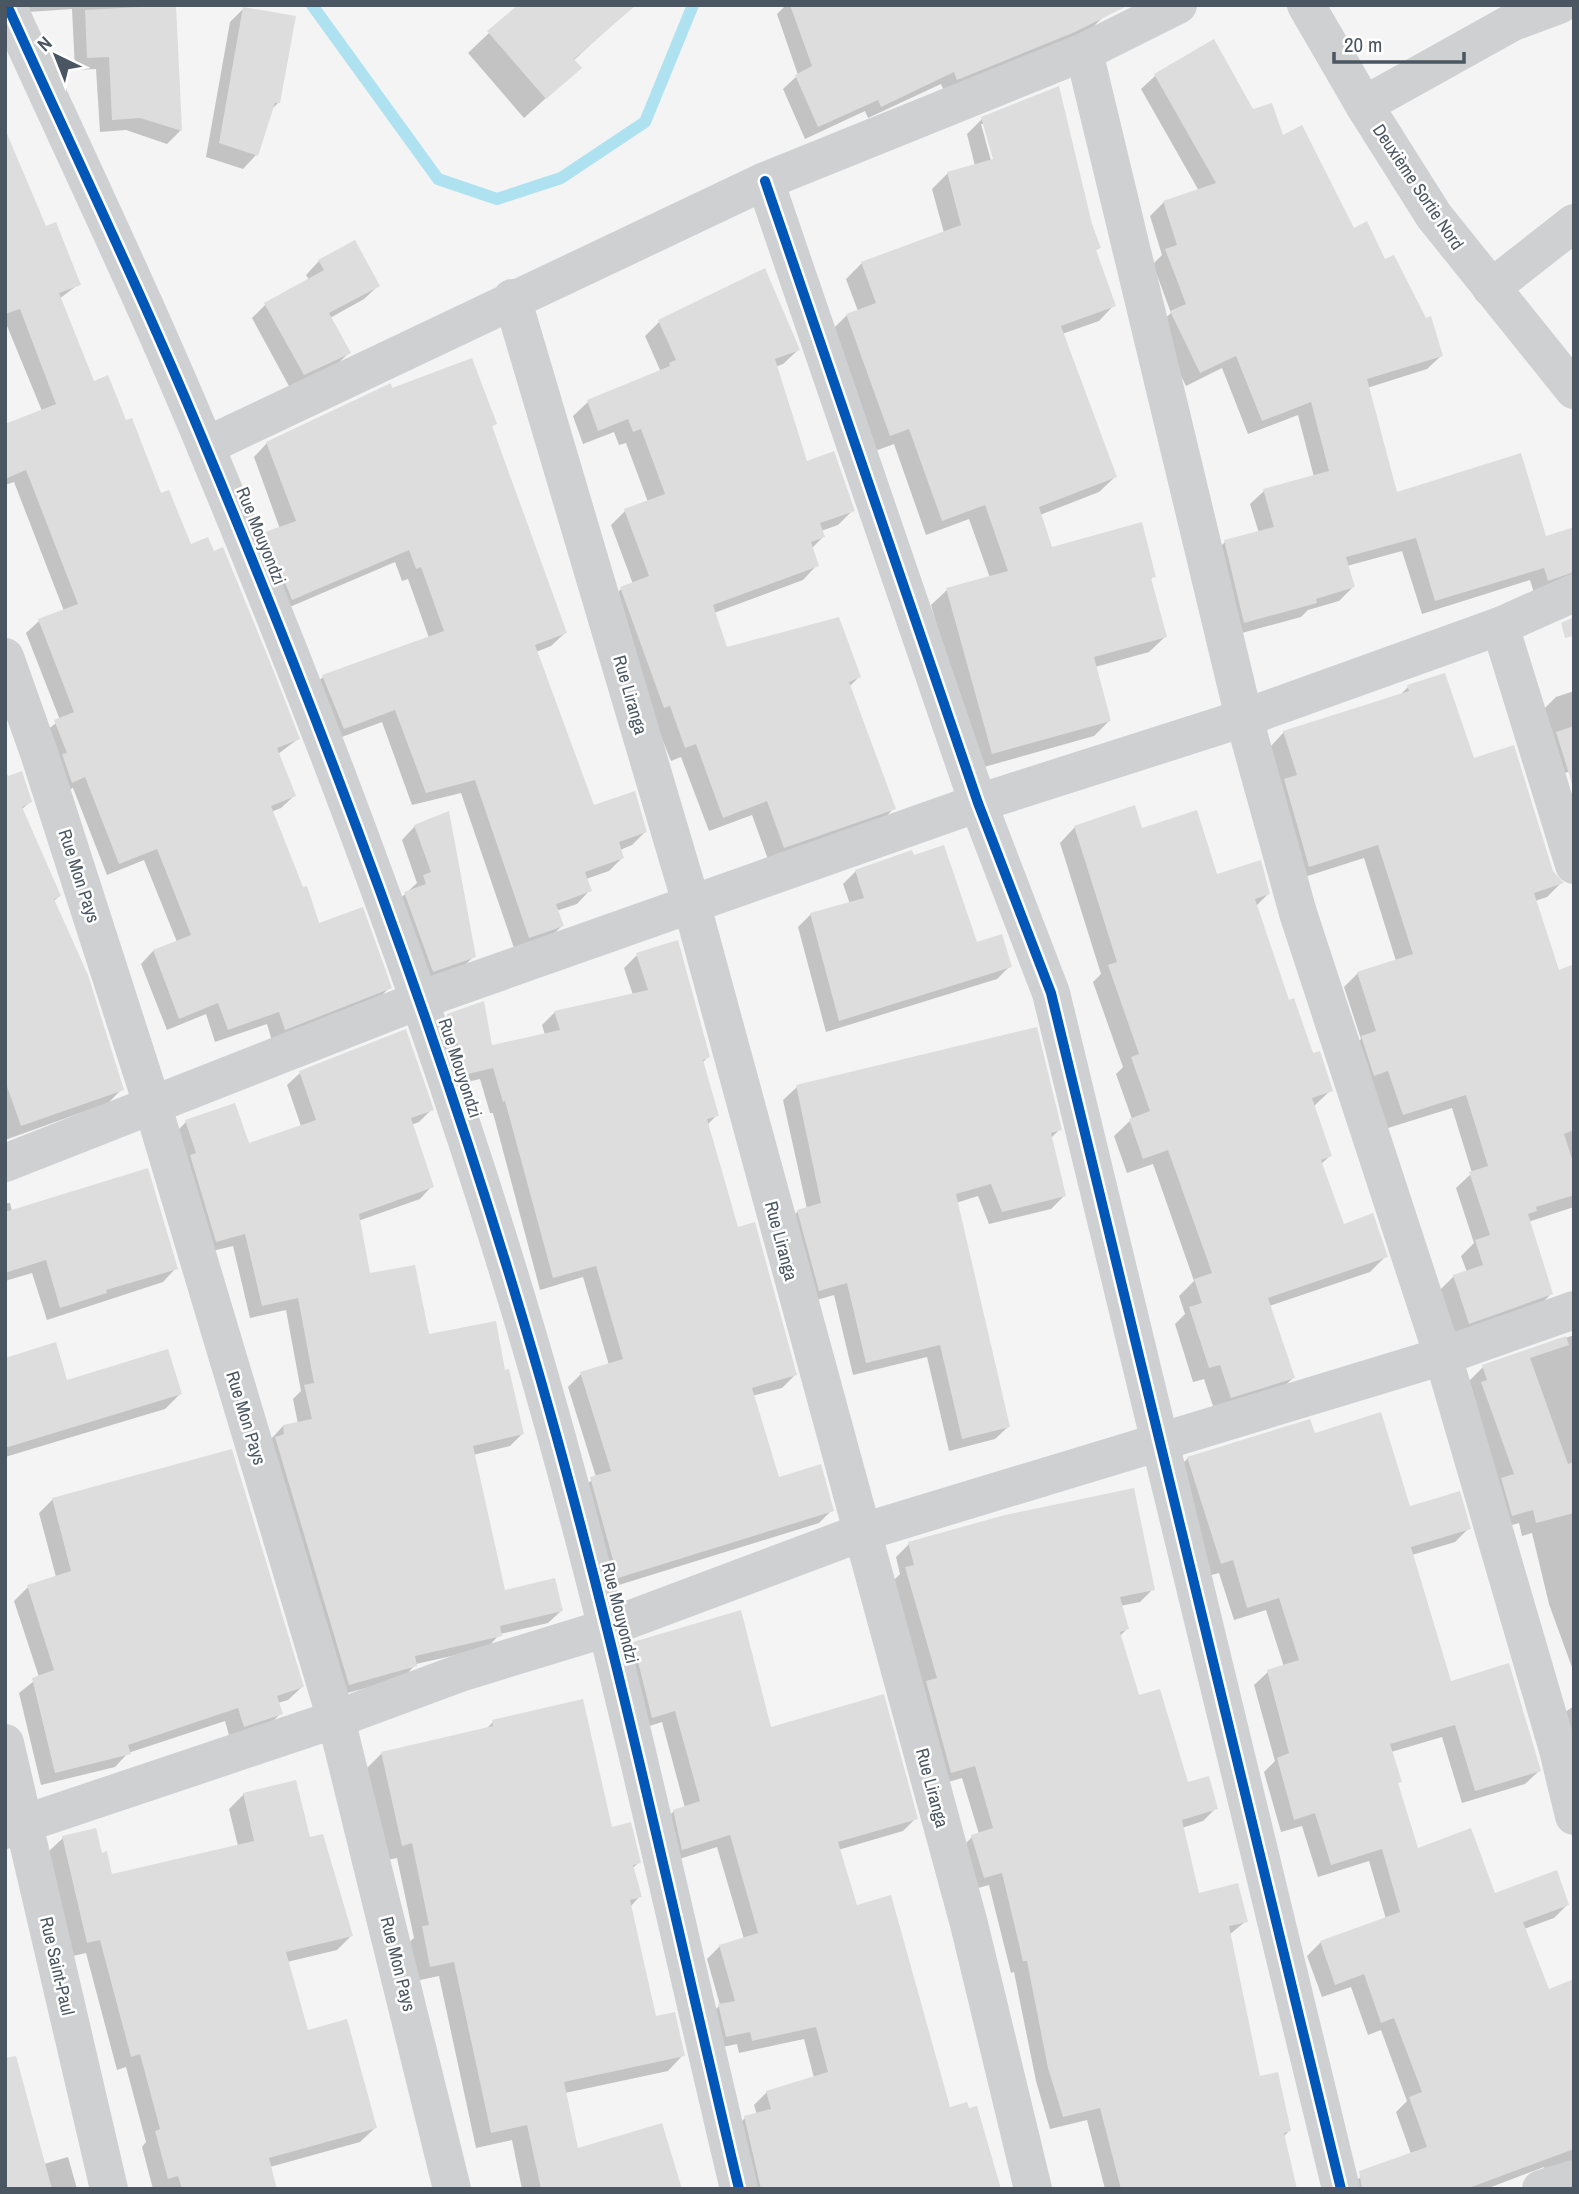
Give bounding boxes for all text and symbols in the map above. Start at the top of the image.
north arrow [21,21,91,91]
scale bar [1334,21,1464,65]
text: N [31,30,57,57]
text: 20 m [1344,30,1382,59]
street label: Deuxième Sortie Nord [1367,119,1470,255]
street label: Rue Mouyondzi [231,483,292,588]
street label: Rue Liranga [607,652,654,737]
street label: Rue Mon Pays [53,826,106,926]
street label: Rue Mouyondzi [433,1015,488,1121]
street label: Rue Liranga [759,1198,804,1283]
street label: Rue Mon Pays [220,1368,273,1468]
street label: Rue Mouyondzi [596,1560,645,1666]
street label: Rue Liranga [910,1745,955,1830]
street label: Rue Saint-Paul [34,1914,81,2017]
street label: Rue Mon Pays [375,1914,422,2014]

